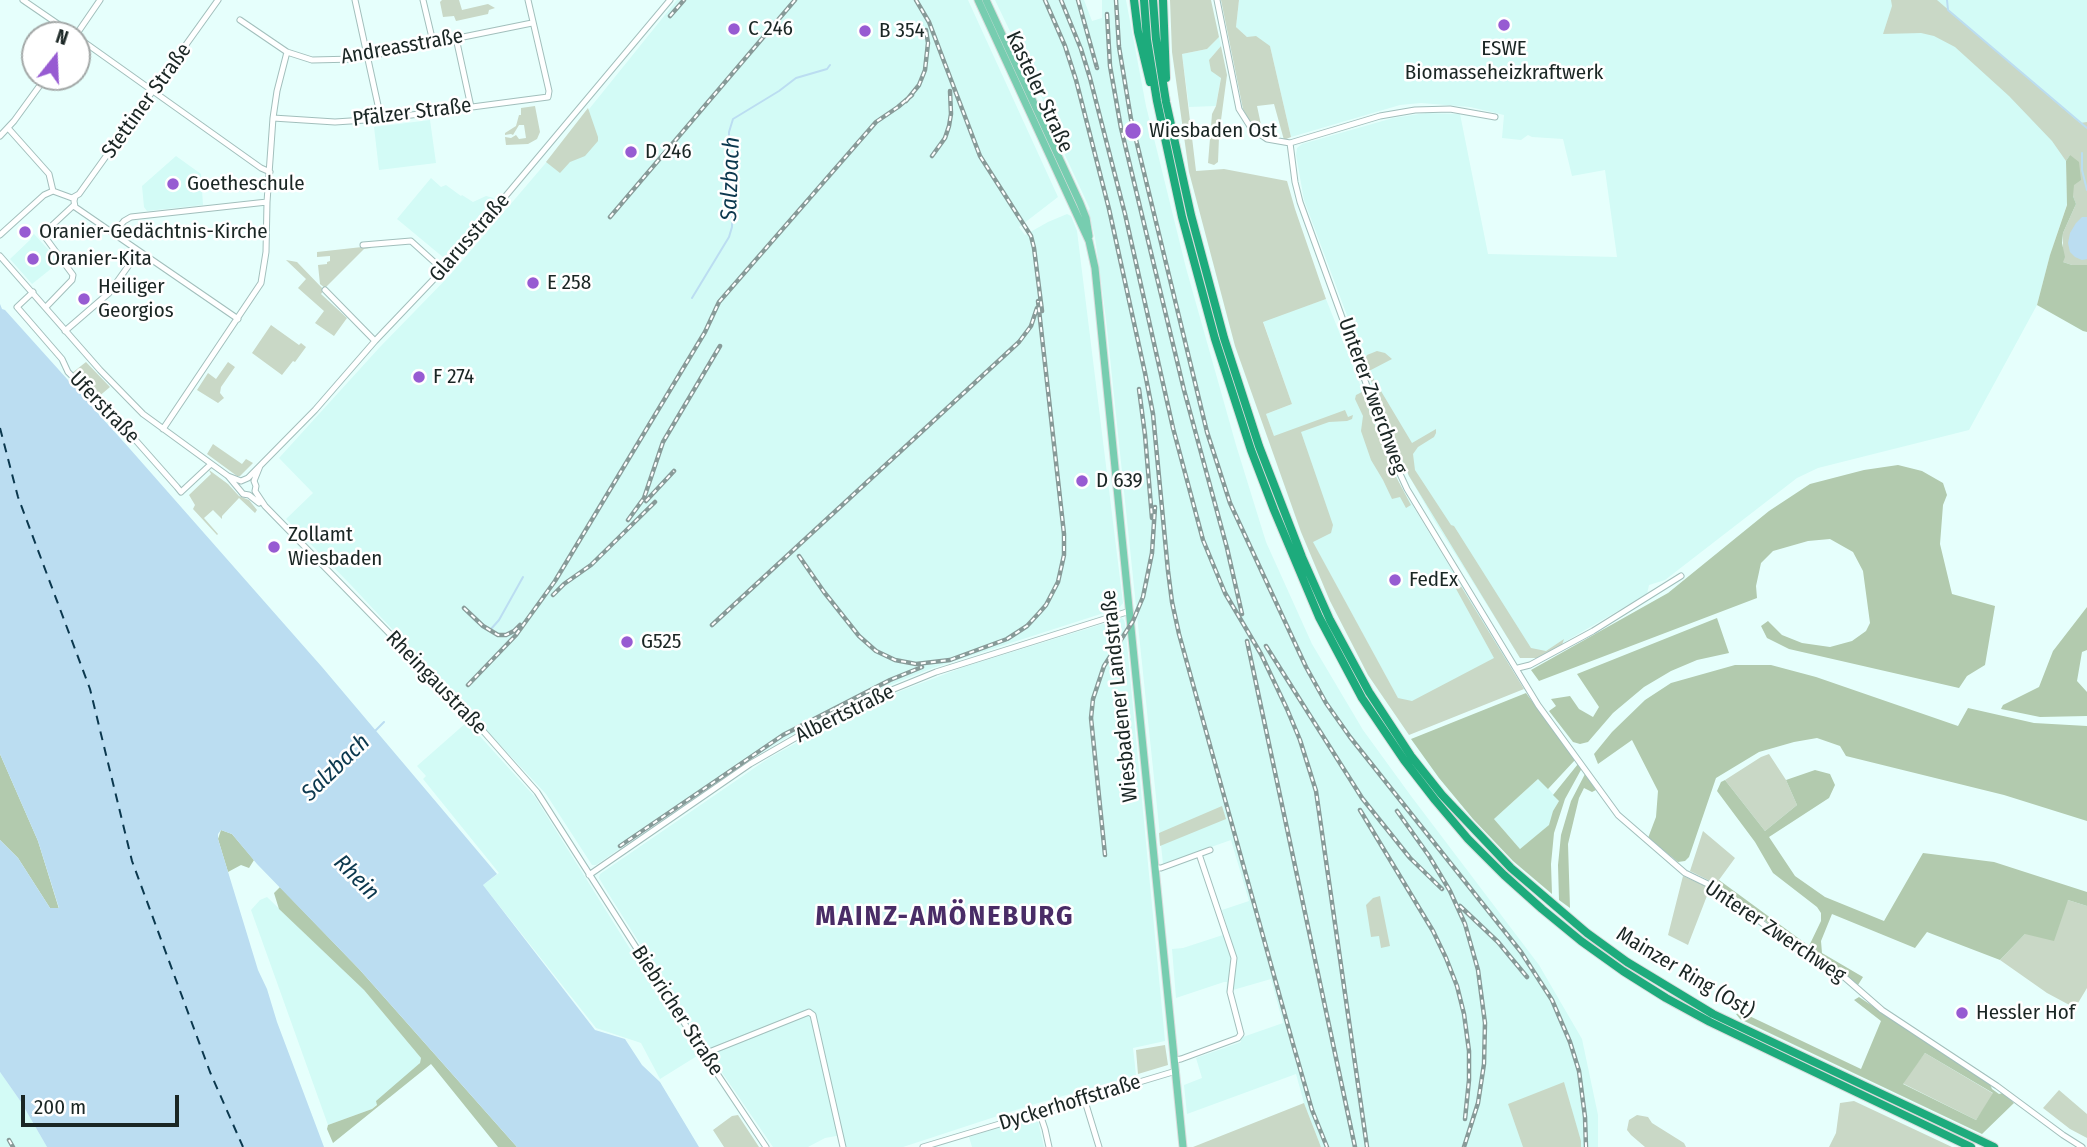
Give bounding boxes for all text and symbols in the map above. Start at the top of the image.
place label: C 246 [748,16,793,42]
marker: ESWE Biomasseheizkraftwerk [1496,17,1512,33]
place label: B 354 [879,18,925,44]
north arrow [21,21,91,91]
marker: C 246 [726,21,742,37]
marker: B 354 [857,23,873,39]
street label: Andreasstraße [339,24,465,70]
text: N [53,25,71,50]
street label: Kasteler Straße [1000,27,1078,157]
place label: ESWE Biomasseheizkraftwerk [1405,36,1603,86]
street label: Stettiner Straße [97,39,197,163]
street label: Pfälzer Straße [351,93,473,133]
place label: Wiesbaden Ost [1149,118,1277,144]
marker: Wiesbaden Ost [1123,121,1143,141]
water label: Salzbach [716,136,746,222]
place label: D 246 [645,139,692,165]
marker: D 246 [623,144,639,160]
place label: Goetheschule [187,171,305,197]
marker: Goetheschule [165,176,181,192]
street label: Glarusstraße [425,189,515,287]
place label: Oranier-Gedächtnis-Kirche [39,219,268,245]
marker: Oranier-Gedächtnis-Kirche [17,224,33,240]
place label: Oranier-Kita [47,246,152,272]
marker: Oranier-Kita [25,251,41,267]
place label: E 258 [547,270,591,296]
place label: Heiliger Georgios [98,274,174,324]
marker: E 258 [525,275,541,291]
marker: Heiliger Georgios [76,291,92,307]
street label: Unterer Zwerchweg [1332,314,1412,478]
place label: F 274 [433,364,474,390]
street label: Uferstraße [64,367,144,449]
marker: F 274 [411,369,427,385]
place label: D 639 [1096,468,1143,494]
marker: D 639 [1074,473,1090,489]
place label: Zollamt Wiesbaden [288,522,382,572]
marker: Zollamt Wiesbaden [266,539,282,555]
place label: FedEx [1409,567,1458,593]
marker: FedEx [1387,572,1403,588]
street label: Wiesbadener Landstraße [1096,589,1144,803]
street label: Rheingaustraße [380,626,492,740]
place label: G525 [641,629,681,655]
marker: G525 [619,634,635,650]
street label: Albertstraße [792,679,898,749]
water label: Salzbach [296,729,376,807]
water label: Rhein [327,849,385,907]
street label: Unterer Zwerchweg [1700,876,1850,988]
district label: MAINZ-AMÖNEBURG [817,900,1073,934]
street label: Mainzer Ring (Ost) [1611,922,1759,1024]
street label: Biebricher Straße [626,941,728,1081]
place label: Hessler Hof [1976,1000,2075,1026]
marker: Hessler Hof [1954,1005,1970,1021]
street label: Dyckerhoffstraße [996,1069,1144,1137]
scale bar [24,1080,182,1124]
text: 200 m [34,1094,86,1120]

